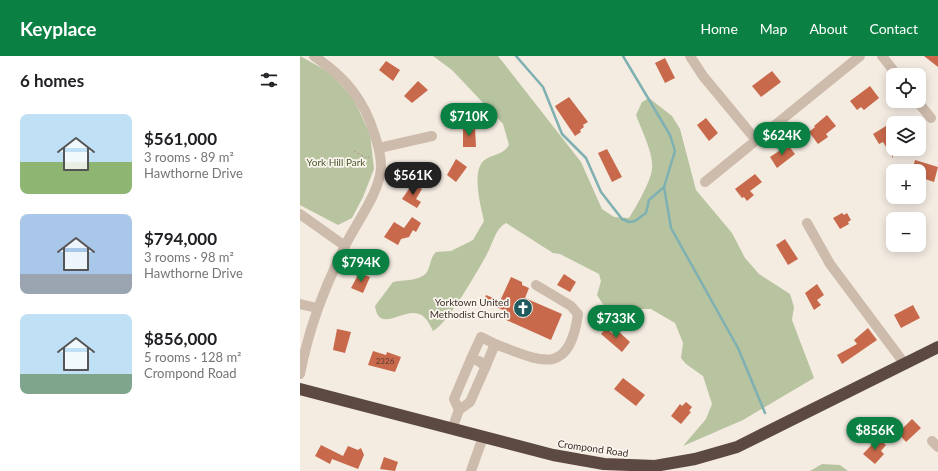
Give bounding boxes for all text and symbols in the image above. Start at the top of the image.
text: Keyplace [20,17,97,40]
text: Home [700,20,738,37]
text: Map [760,20,787,37]
text: About [809,20,847,37]
text: Contact [869,20,918,37]
map controls [886,68,926,252]
button: locate [886,68,926,108]
icon: filters [258,69,280,91]
text: 6 homes [20,70,84,91]
pin: $710K [441,103,497,137]
text: $710K [449,108,489,124]
button: layers [886,116,926,156]
pin: $624K [754,122,810,156]
text: $624K [762,127,802,143]
text: $561,000 [144,128,217,149]
icon: home [52,130,100,178]
text: 3 rooms · 89 m² [144,149,234,165]
park label: York Hill Park [307,156,366,168]
pin: $561K [385,162,441,196]
button: + [886,164,926,204]
text: Hawthorne Drive [144,165,243,181]
text: $561K [393,167,433,183]
button: − [886,212,926,252]
text: $794,000 [144,228,217,249]
icon: home [52,230,100,278]
text: 3 rooms · 98 m² [144,249,234,265]
pin: $794K [333,249,389,283]
text: $794K [341,254,381,270]
text: Hawthorne Drive [144,265,243,281]
place label: Yorktown United Methodist Church [430,296,509,320]
church icon: Yorktown United Methodist Church [512,297,534,319]
pin: $733K [588,305,644,339]
text: $733K [596,310,636,326]
text: $856,000 [144,328,217,349]
icon: home [52,330,100,378]
text: 5 rooms · 128 m² [144,349,241,365]
house number: 2326 [376,356,395,366]
text: Crompond Road [144,365,237,381]
pin: $856K [847,417,903,451]
text: $856K [855,422,895,438]
street label: Crompond Road [557,437,629,459]

